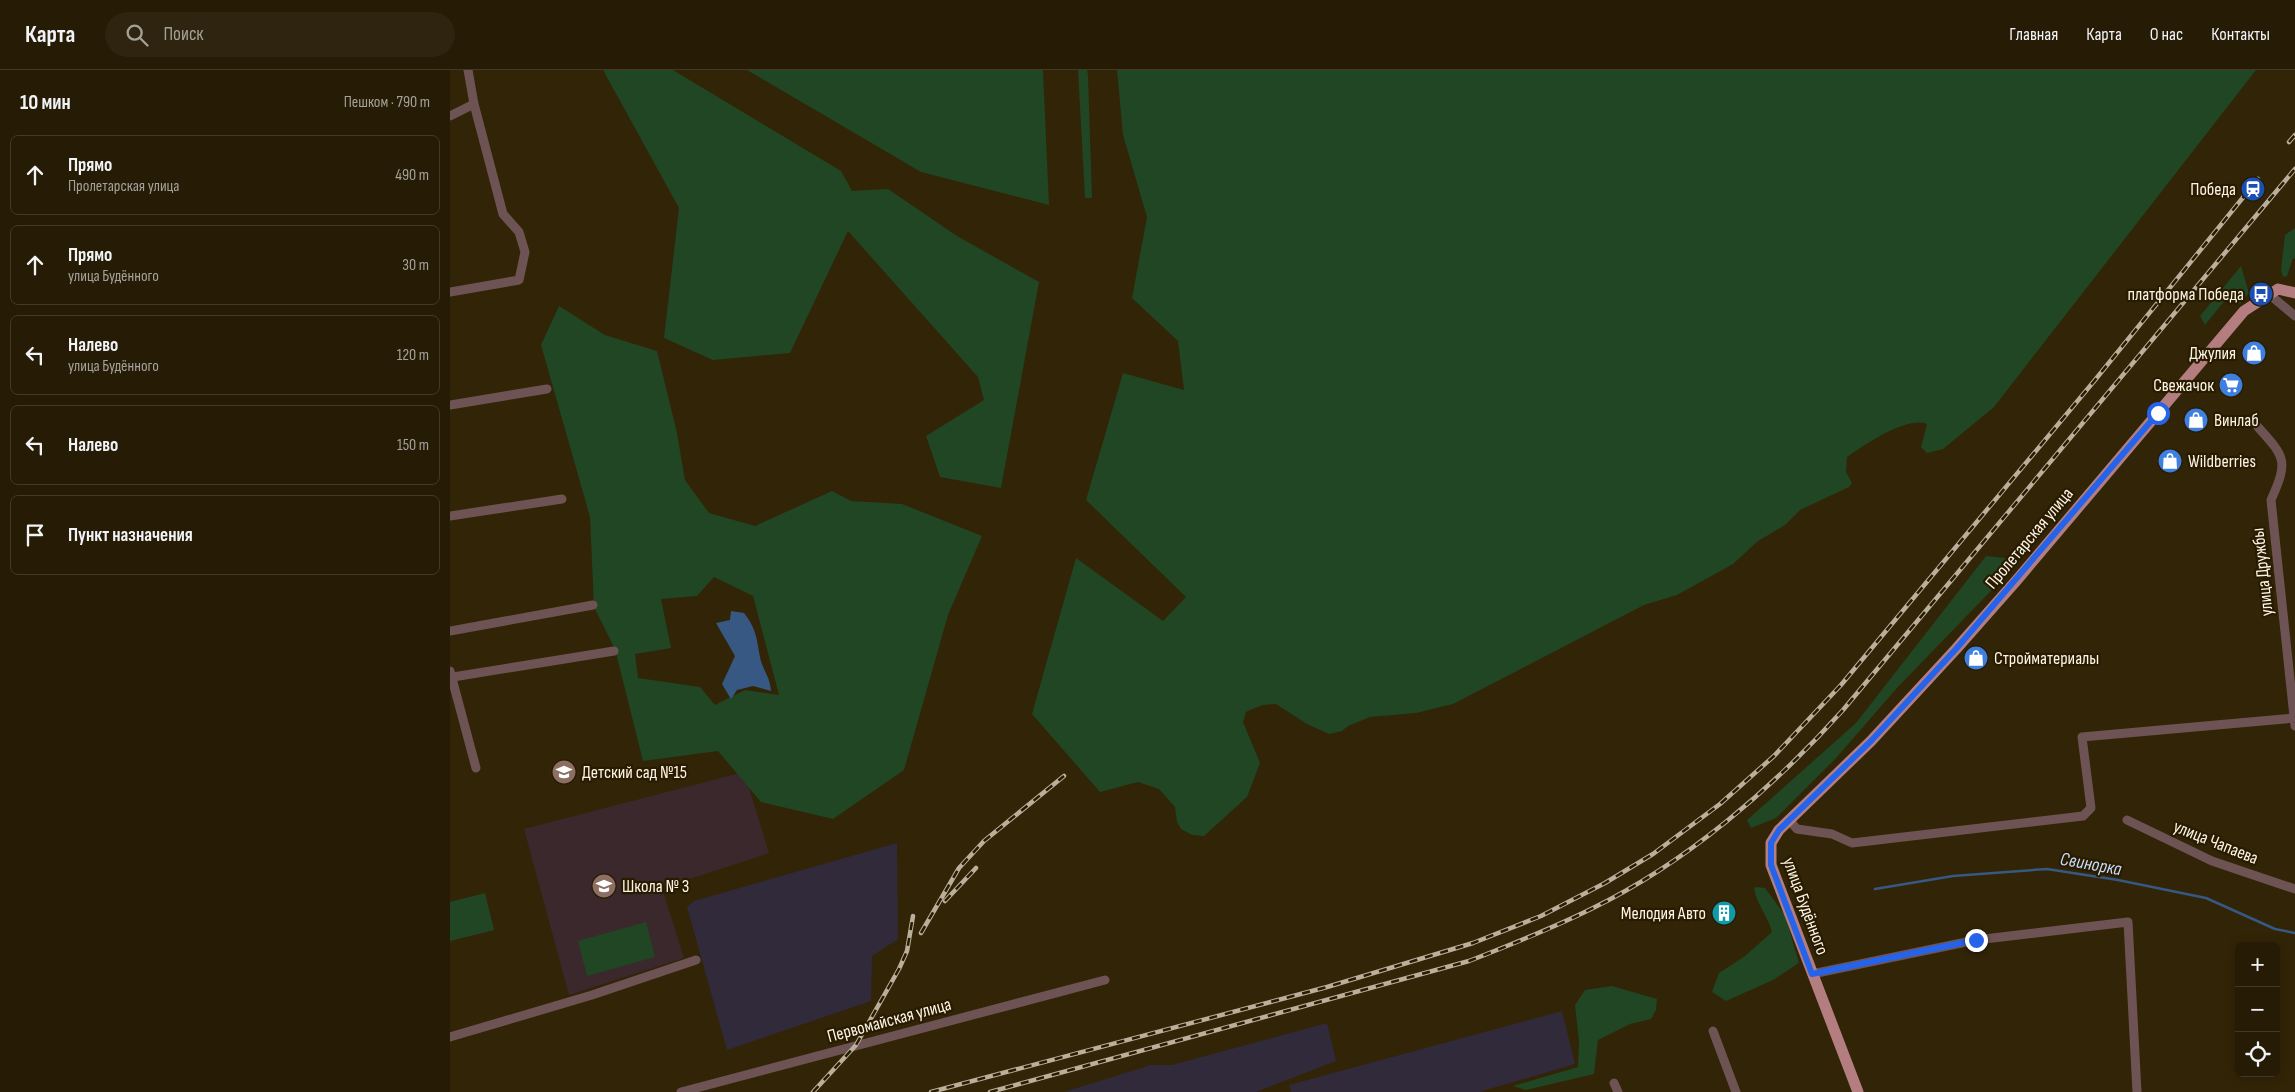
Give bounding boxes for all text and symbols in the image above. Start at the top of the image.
search box [105,12,455,57]
text: Карта [25,20,75,49]
icon: search [123,21,151,49]
text: Поиск [163,23,204,46]
text: Главная [2009,24,2058,45]
text: Карта [2086,24,2122,45]
text: О нас [2150,24,2183,45]
text: Контакты [2211,24,2270,45]
text: 10 мин [20,90,71,115]
text: Пешком · 790 m [344,93,430,112]
text: Прямо [68,154,112,177]
icon: ahead [21,161,49,189]
text: 490 m [395,166,429,185]
station icon: Победа [2240,176,2266,202]
text: Пролетарская улица [68,177,179,196]
place label: Победа [2190,179,2236,200]
text: Прямо [68,244,112,267]
icon: ahead [21,251,49,279]
text: 30 m [402,256,429,275]
text: улица Будённого [68,267,159,286]
bus stop icon: платформа Победа [2248,281,2274,307]
place label: платформа Победа [2127,284,2244,305]
text: Налево [68,334,118,357]
shop icon: Джулия [2241,340,2267,366]
icon: left [21,341,49,369]
place label: Джулия [2189,343,2236,364]
text: 120 m [397,346,429,365]
text: улица Будённого [68,357,159,376]
supermarket icon: Свежачок [2218,372,2244,398]
place label: Свежачок [2153,375,2214,396]
route start [2147,402,2170,425]
shop icon: Винлаб [2183,407,2209,433]
place label: Винлаб [2214,410,2259,431]
icon: left [21,431,49,459]
text: Налево [68,434,118,457]
text: 150 m [397,436,429,455]
shop icon: Wildberries [2157,448,2183,474]
place label: Wildberries [2188,451,2256,472]
street label: Пролетарская улица [1981,483,2078,593]
icon: arrive [21,521,49,549]
text: Пункт назначения [68,524,193,547]
street label: улица Дружбы [2247,527,2278,617]
shop icon: Стройматериалы [1963,645,1989,671]
place label: Стройматериалы [1994,648,2099,669]
school or university icon: Детский сад №15 [551,759,577,785]
place label: Детский сад №15 [582,762,687,783]
street label: улица Чапаева [2170,816,2261,869]
water label: Свинорка [2058,848,2124,881]
street label: улица Будённого [1778,855,1833,958]
school or university icon: Школа № 3 [591,873,617,899]
place label: Школа № 3 [622,876,689,897]
building icon: Мелодия Авто [1711,900,1737,926]
place label: Мелодия Авто [1621,903,1706,924]
route end [1965,929,1988,952]
map controls [2235,942,2280,1077]
button: + [2235,942,2280,987]
button: − [2235,987,2280,1032]
street label: Первомайская улица [825,994,954,1047]
button: locate [2235,1032,2280,1077]

